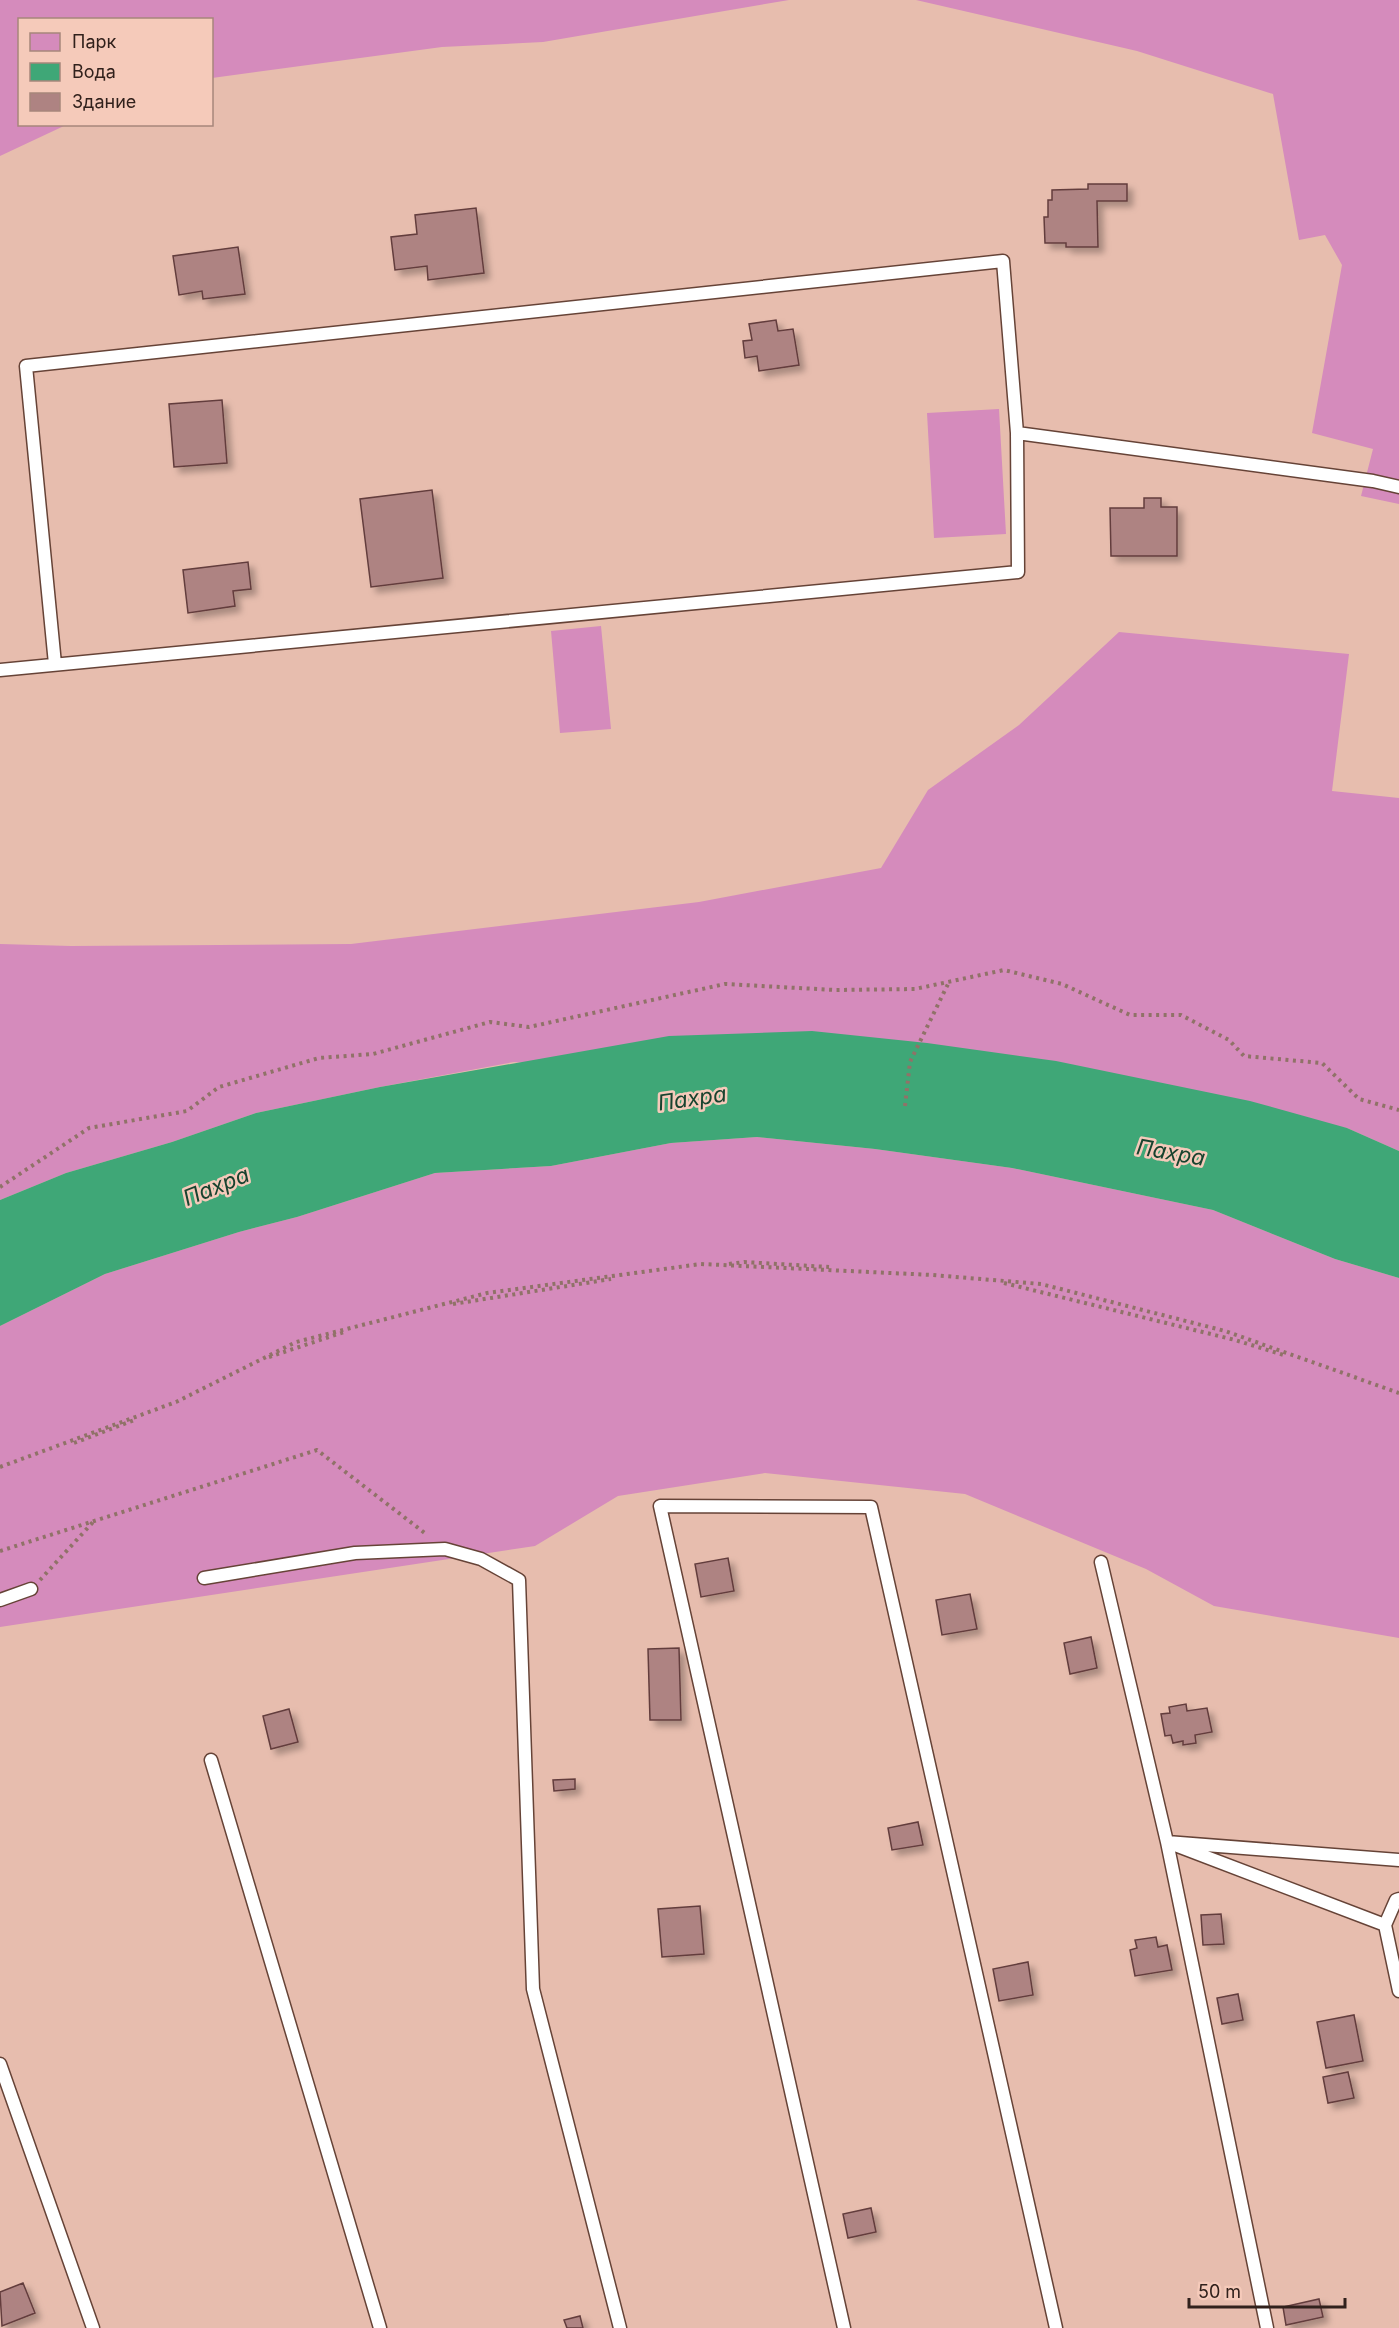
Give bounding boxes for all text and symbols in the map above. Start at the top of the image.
legend [18,18,213,126]
text: Парк [72,31,117,52]
text: Вода [72,61,116,82]
text: Здание [72,91,136,112]
water label: Пахра [656,1080,728,1116]
water label: Пахра [1135,1133,1207,1171]
water label: Пахра [179,1161,253,1211]
scale bar [1189,2271,1345,2309]
text: 50 m [1198,2281,1241,2302]

